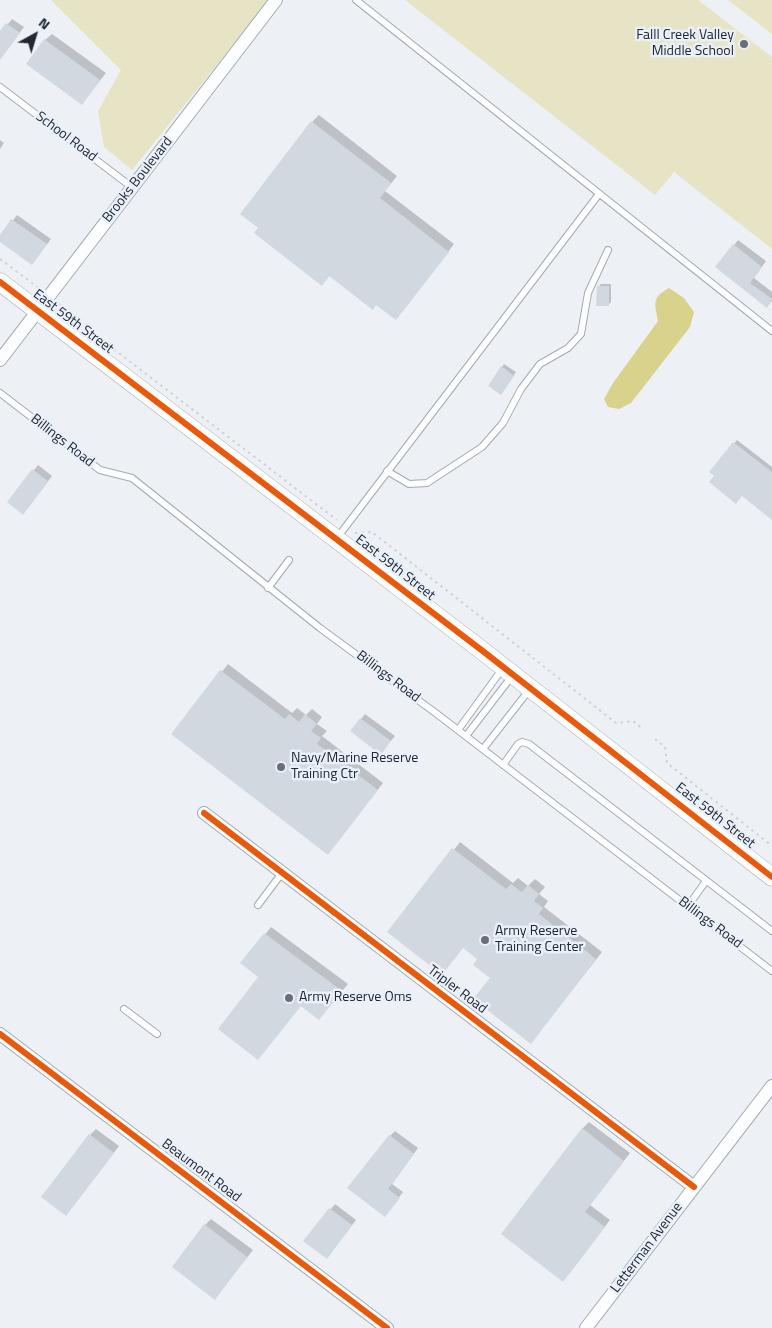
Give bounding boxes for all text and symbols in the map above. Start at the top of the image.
north arrow [10,10,60,60]
text: N [34,12,55,34]
place label: Falll Creek Valley Middle School [636,28,734,60]
marker: Falll Creek Valley Middle School [738,38,750,50]
street label: School Road [32,108,100,166]
street label: Brooks Boulevard [99,134,177,226]
street label: East 59th Street [29,286,117,358]
street label: Billings Road [27,411,97,471]
street label: East 59th Street [352,532,438,604]
street label: Billings Road [353,647,423,707]
place label: Navy/Marine Reserve Training Ctr [291,751,418,784]
marker: Navy/Marine Reserve Training Ctr [275,761,287,773]
street label: East 59th Street [672,780,758,852]
street label: Billings Road [675,893,745,953]
place label: Army Reserve Training Center [495,924,583,956]
marker: Army Reserve Training Center [479,934,491,946]
street label: Tripler Road [424,962,490,1018]
place label: Army Reserve Oms [299,990,412,1006]
marker: Army Reserve Oms [283,992,295,1004]
street label: Beaumont Road [158,1136,244,1206]
street label: Letterman Avenue [608,1200,686,1296]

